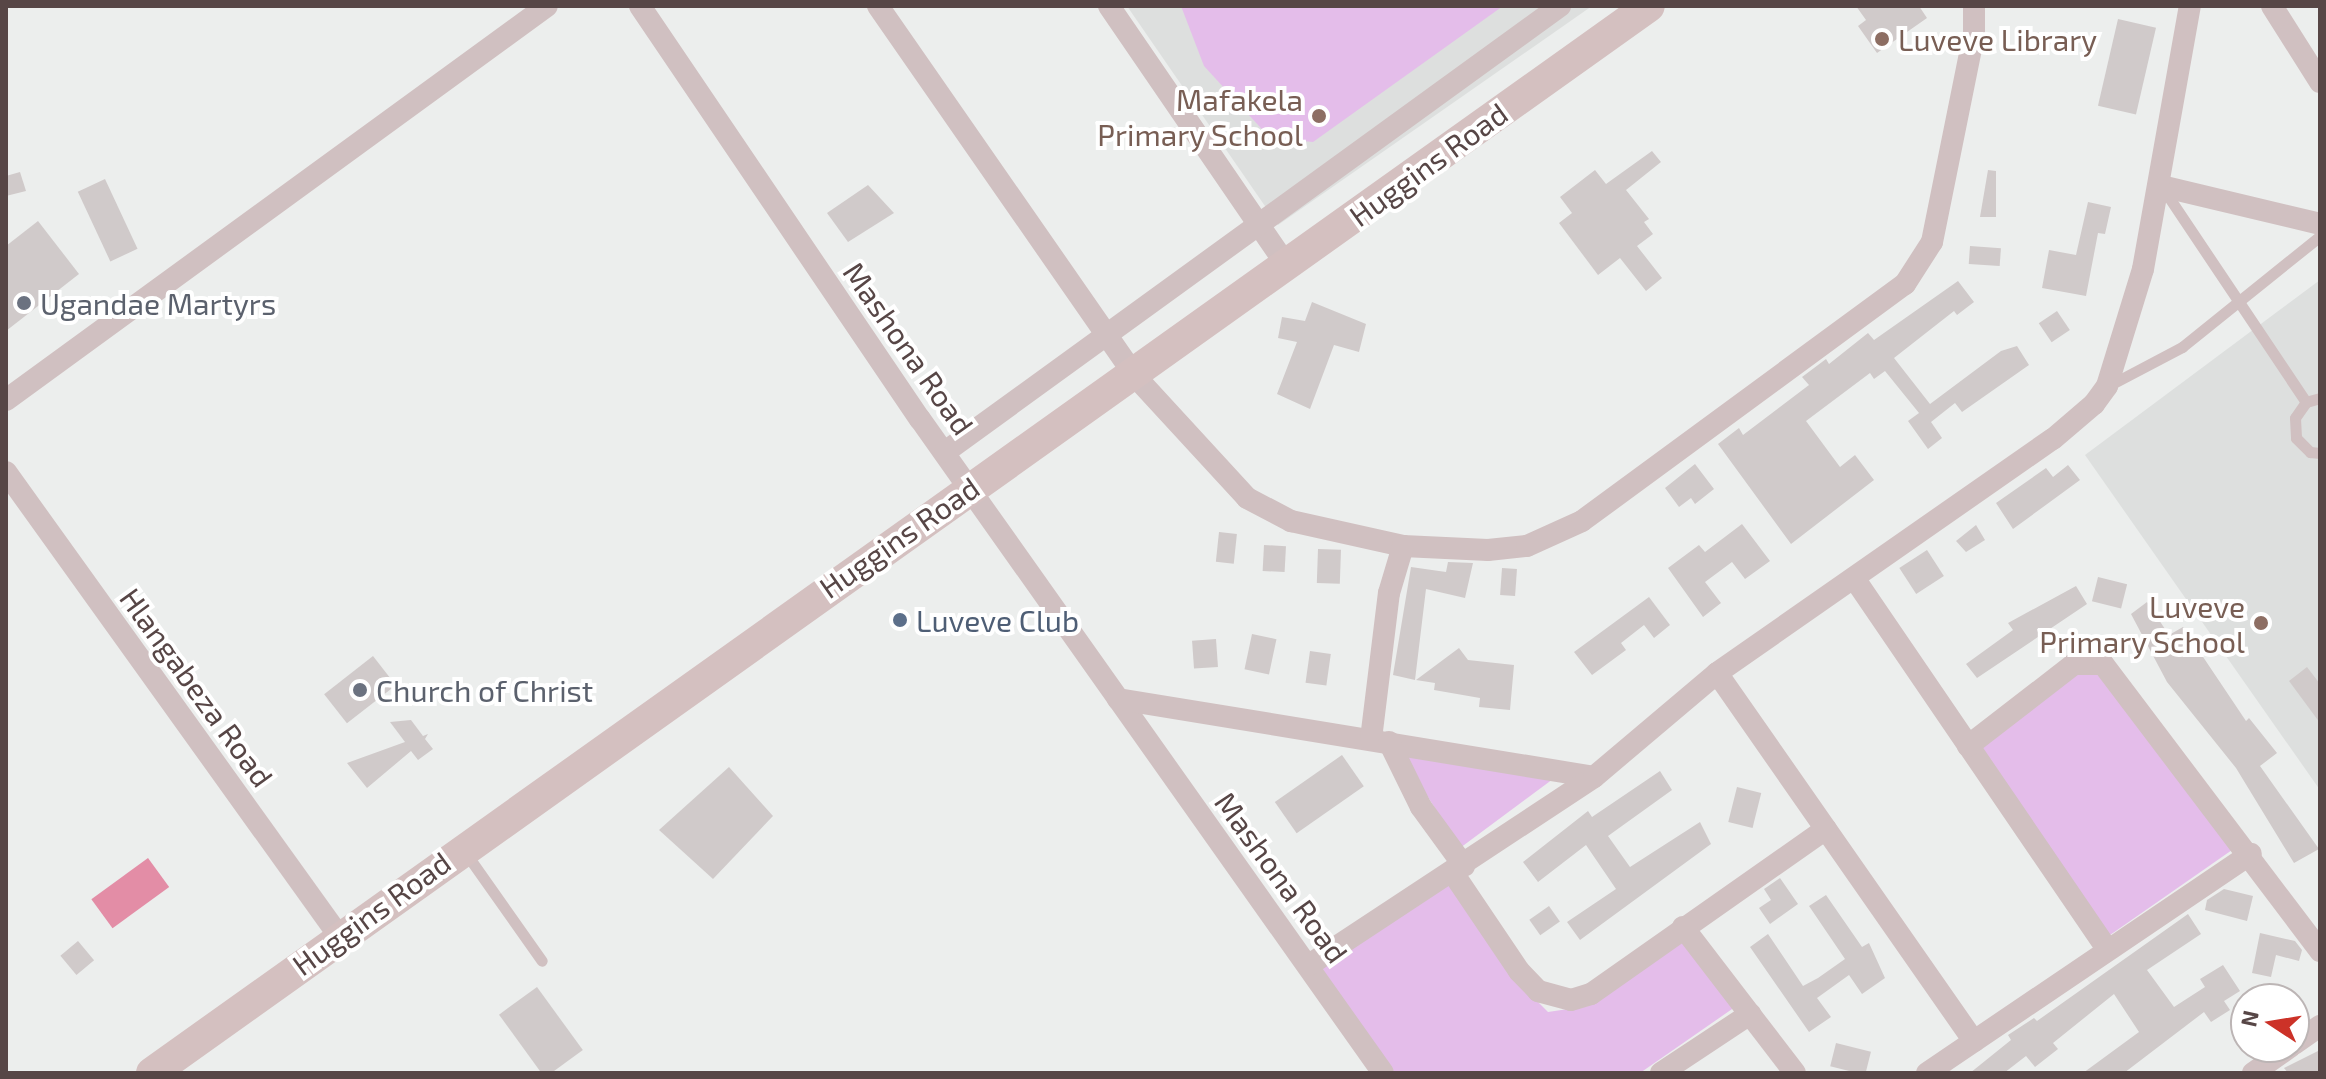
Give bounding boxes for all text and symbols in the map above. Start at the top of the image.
place label: Luveve Library [1898,21,2097,57]
marker: Luveve Library [1873,30,1891,48]
place label: Mafakela Primary School [1097,81,1303,152]
street label: Huggins Road [1342,95,1514,233]
marker: Mafakela Primary School [1310,107,1328,125]
street label: Mashona Road [836,255,982,441]
place label: Ugandae Martyrs [40,285,276,321]
marker: Ugandae Martyrs [15,294,33,312]
street label: Huggins Road [812,469,986,605]
street label: Hlangabeza Road [113,581,281,793]
place label: Luveve Primary School [2039,588,2245,658]
place label: Luveve Club [916,602,1079,638]
marker: Luveve Club [891,611,909,629]
marker: Luveve Primary School [2252,614,2270,632]
place label: Church of Christ [376,672,594,708]
marker: Church of Christ [351,681,369,699]
street label: Mashona Road [1208,785,1356,969]
street label: Huggins Road [285,844,457,982]
north arrow [2230,983,2310,1063]
text: N [2234,1008,2263,1029]

